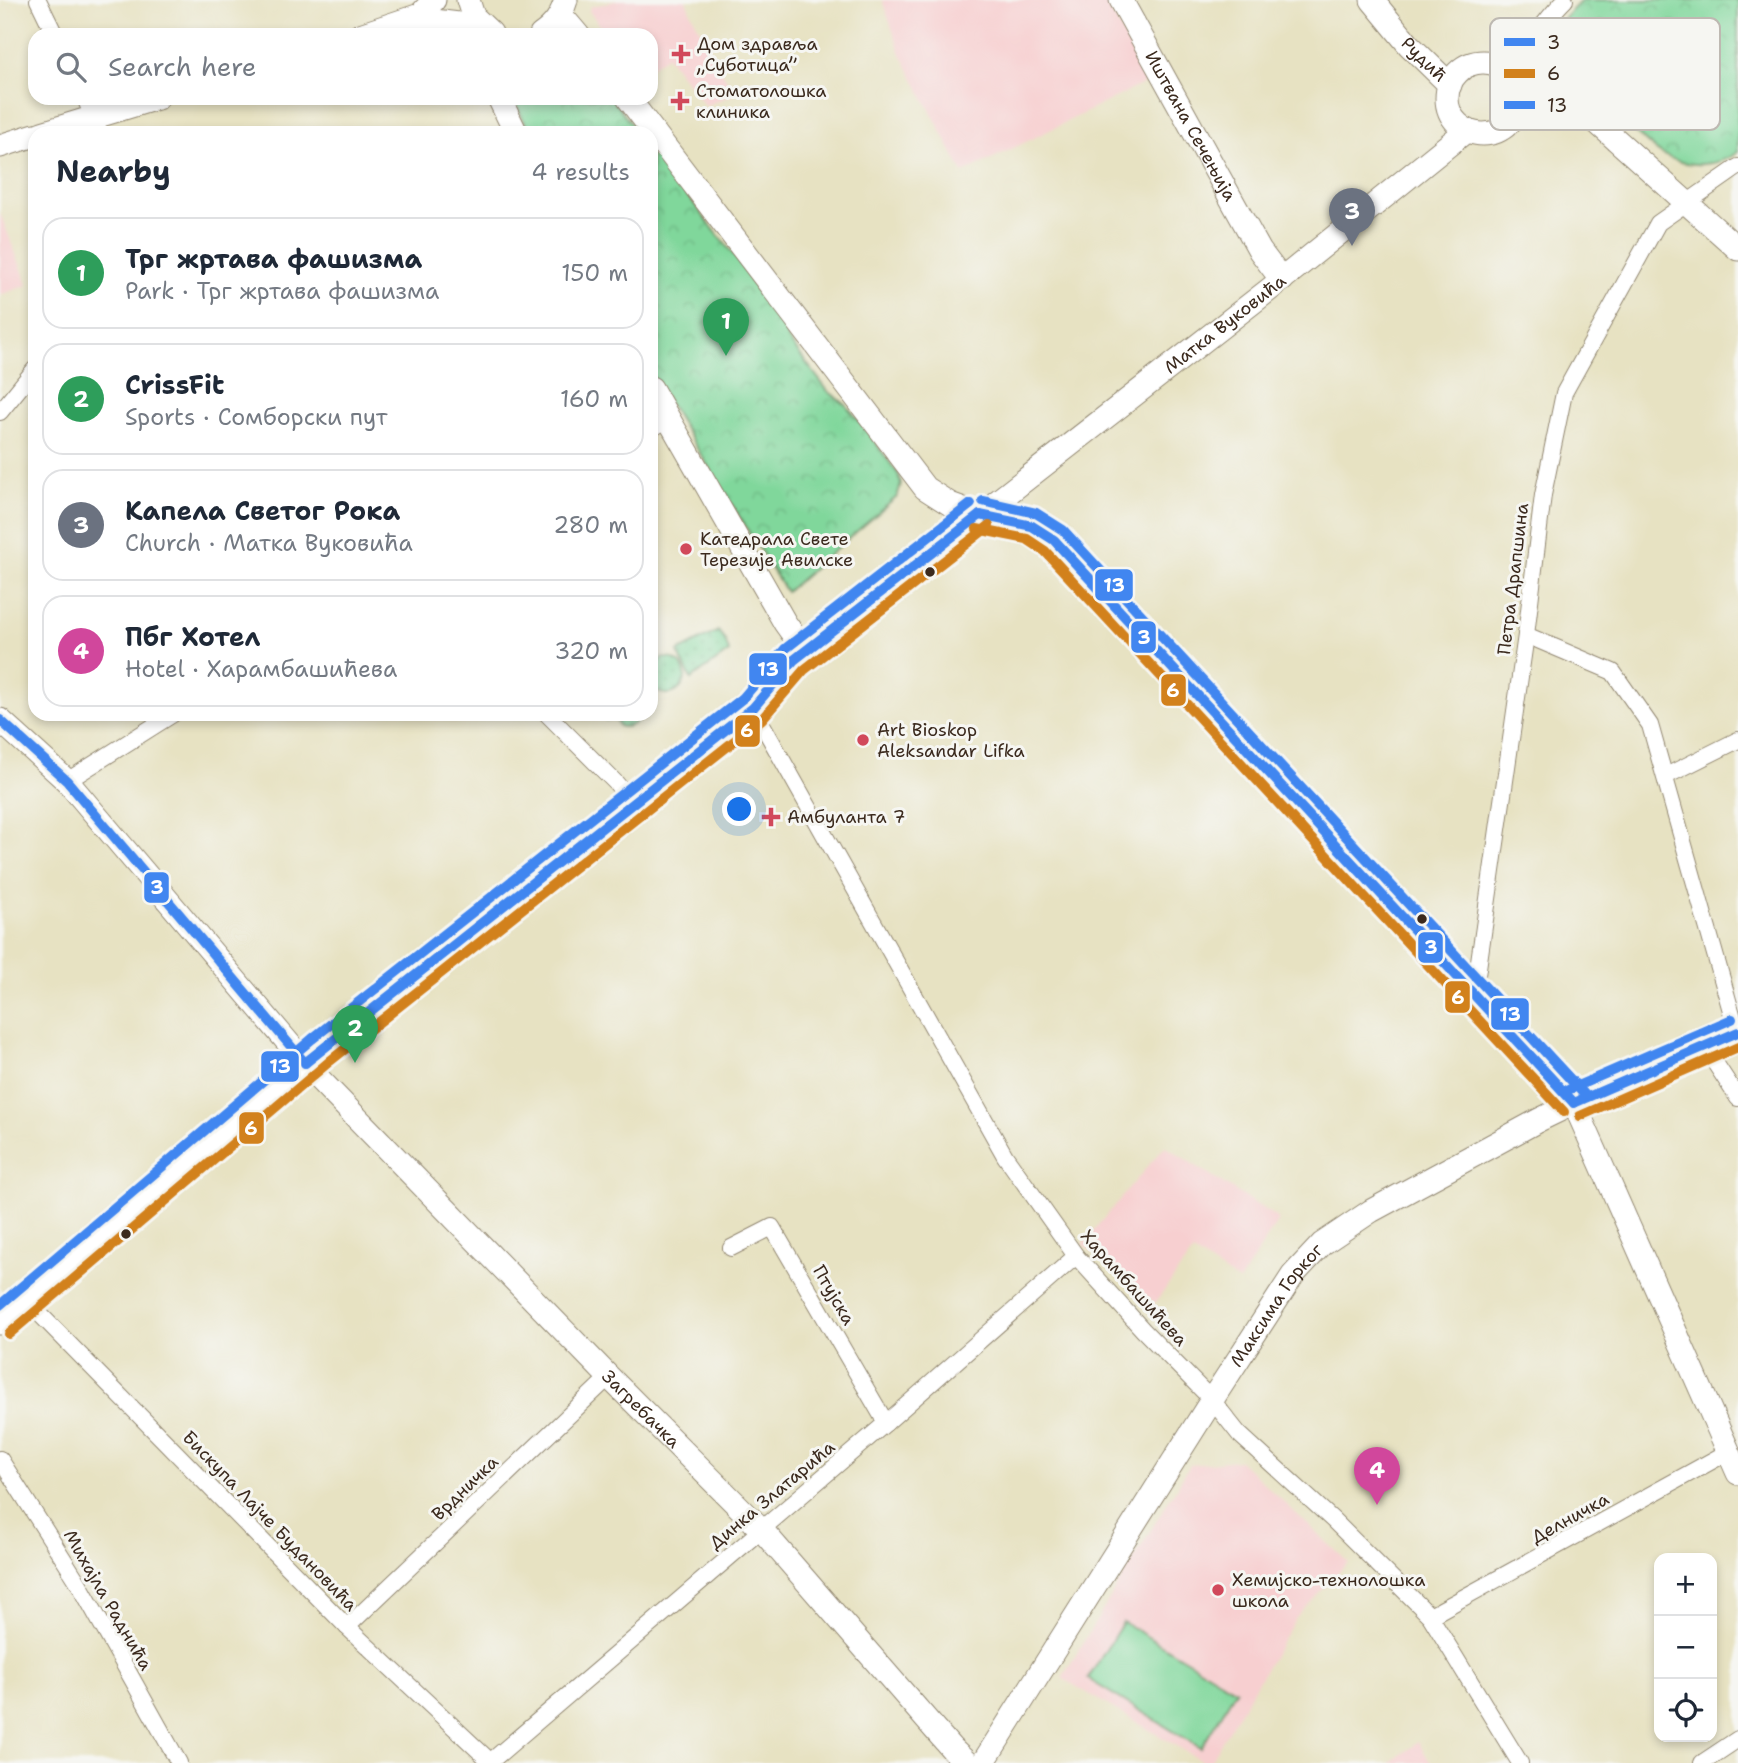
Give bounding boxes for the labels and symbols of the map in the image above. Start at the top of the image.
legend [1490,18,1720,130]
text: 3 [1547,30,1560,55]
place label: Дом здравља „Суботица” [696,32,818,77]
street label: Рудић [1395,32,1452,87]
marker: Дом здравља „Суботица” [671,44,691,64]
street label: Иштвана Сечењија [1139,46,1242,206]
text: 6 [1547,61,1560,86]
place label: Стоматолошка клиника [696,79,827,124]
marker: Стоматолошка клиника [670,91,690,111]
text: 13 [1547,93,1567,118]
pin: 3 [1329,188,1375,246]
street label: Матка Вуковића [1159,269,1291,379]
pin: 1 [703,298,749,356]
street label: Петра Драпшина [1492,502,1534,656]
place label: Катедрала Свете Терезије Авилске [700,527,853,572]
marker: Катедрала Свете Терезије Авилске [678,541,694,557]
unlabelled marker [923,565,937,579]
line badge: 13 [1094,568,1134,602]
text: 13 [1103,573,1125,598]
line badge: 3 [1130,620,1157,654]
text: 3 [1137,625,1151,650]
line badge: 13 [748,652,788,686]
text: 13 [757,657,779,682]
line badge: 6 [1160,673,1187,707]
text: 6 [1166,678,1180,703]
line badge: 6 [734,714,761,748]
text: 6 [740,718,754,743]
place label: Art Bioskop Aleksandar Lifka [877,718,1025,763]
marker: Art Bioskop Aleksandar Lifka [855,732,871,748]
your location [722,792,756,826]
place label: Амбуланта 7 [787,805,905,829]
marker: Амбуланта 7 [761,807,781,827]
line badge: 3 [143,871,170,904]
text: 3 [150,875,164,900]
unlabelled marker [1415,912,1429,926]
line badge: 3 [1417,931,1444,964]
text: 3 [1424,935,1438,960]
line badge: 6 [1444,980,1471,1014]
text: 6 [1451,985,1465,1010]
line badge: 13 [1490,997,1530,1031]
text: 13 [1499,1002,1521,1027]
pin: 2 [332,1005,378,1063]
line badge: 13 [260,1050,300,1083]
text: 13 [269,1054,291,1079]
line badge: 6 [238,1111,265,1145]
text: 6 [244,1116,258,1141]
street label: Харамбашићева [1075,1225,1193,1351]
unlabelled marker [119,1227,133,1241]
street label: Максима Горког [1225,1238,1328,1371]
street label: Птујска [807,1261,861,1329]
street label: Загребачка [596,1365,686,1454]
street label: Бискупа Лајче Будановића [177,1426,363,1616]
street label: Динка Златарића [704,1435,840,1555]
pin: 4 [1354,1447,1400,1505]
street label: Врдничка [427,1450,503,1526]
street label: Делничка [1527,1487,1613,1549]
street label: Михајла Раднића [58,1525,158,1675]
place label: Хемијско-технолошка школа [1232,1568,1425,1613]
marker: Хемијско-технолошка школа [1210,1582,1226,1598]

